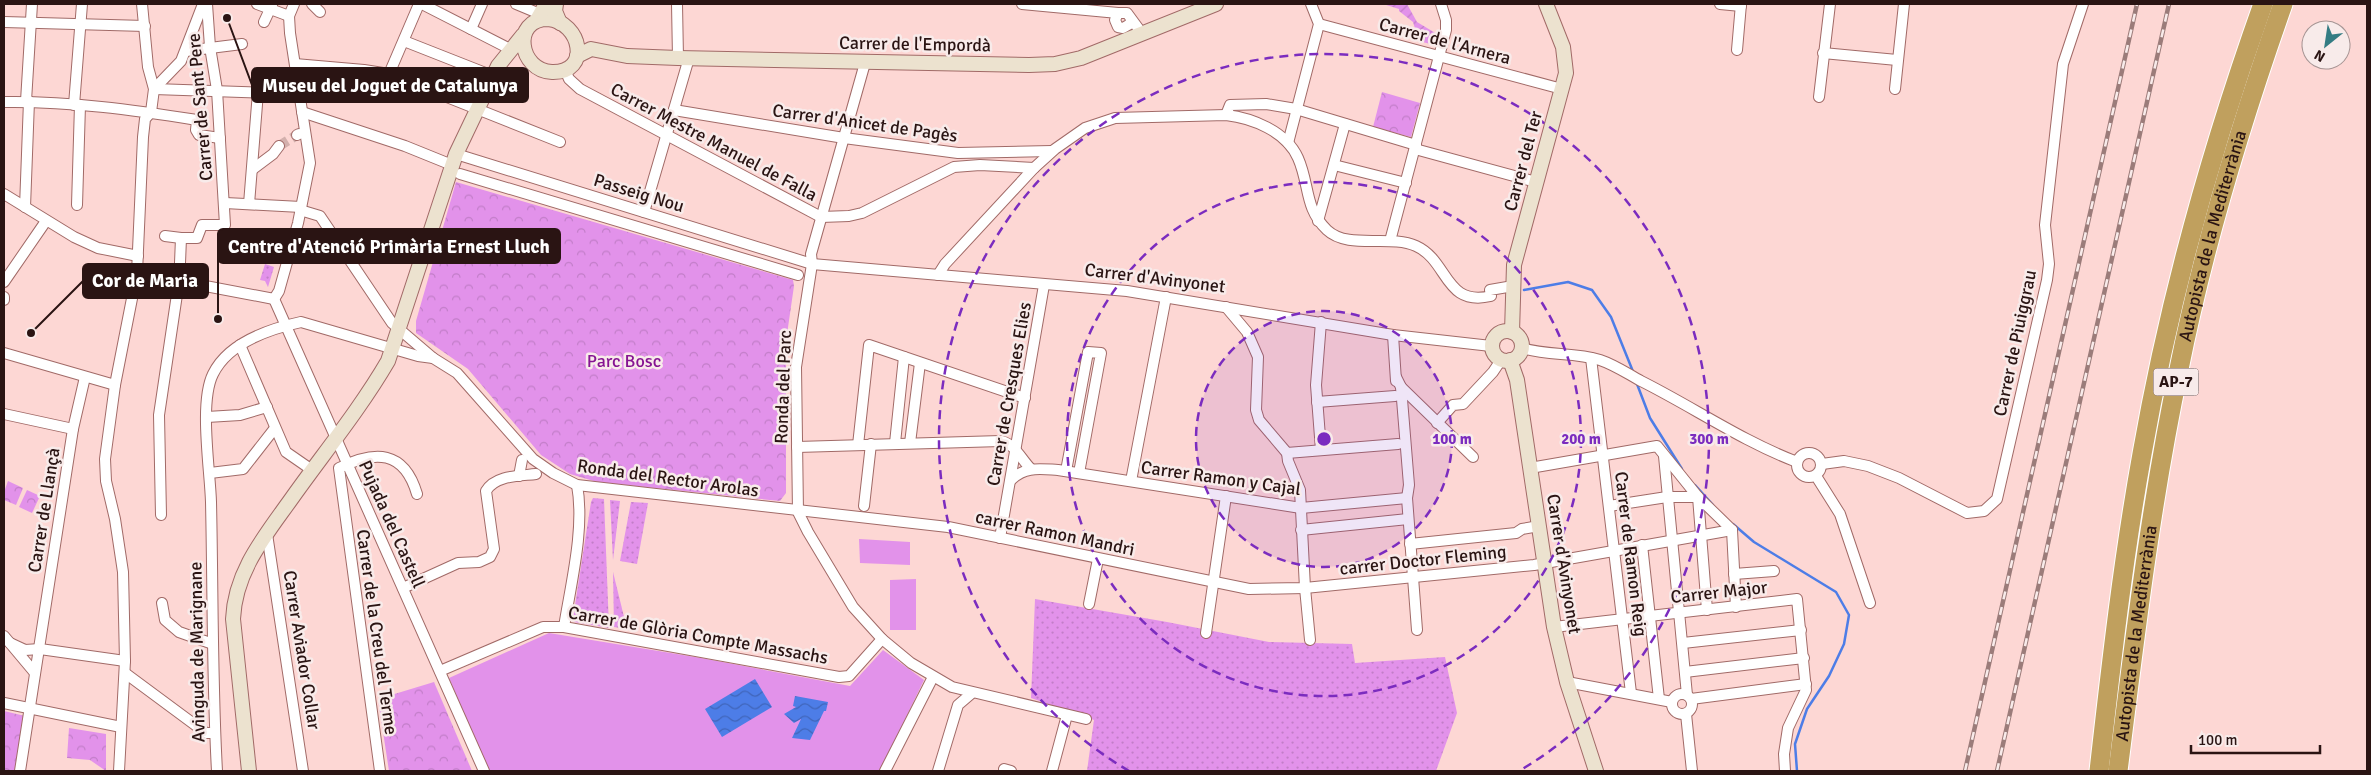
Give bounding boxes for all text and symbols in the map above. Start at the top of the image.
street label: Carrer de l'Arnera [1377,13,1513,69]
north arrow [2301,20,2351,70]
street label: Carrer de Sant Pere [183,32,217,182]
street label: Carrer de l'Empordà [839,32,991,56]
text: N [2311,46,2328,66]
callout: Museu del Joguet de Catalunya [252,68,528,102]
text: Museu del Joguet de Catalunya [262,74,518,98]
street label: Carrer Mestre Manuel de Falla [607,78,821,206]
street label: Carrer d'Anicet de Pagès [771,99,959,147]
street label: Carrer del Ter [1499,108,1547,214]
street label: Autopista de la Mediterrània [2174,127,2251,344]
street label: Passeig Nou [591,169,687,217]
callout: Centre d'Atenció Primària Ernest Lluch [218,229,560,263]
text: Centre d'Atenció Primària Ernest Lluch [228,235,550,259]
street label: Carrer d'Avinyonet [1083,258,1227,298]
callout: Cor de Maria [83,264,208,298]
street label: Carrer de Piuiggrau [1989,268,2041,418]
text: Cor de Maria [92,269,198,293]
street label: Carrer de Cresques Elies [982,300,1036,488]
street label: Ronda del Parc [770,330,796,444]
park label: Parc Bosc [587,350,661,372]
road number: AP-7 [2154,368,2198,396]
centre of rings [1315,430,1333,448]
text: 100 m [1432,430,1472,448]
text: 200 m [1561,430,1601,448]
text: 300 m [1689,430,1729,448]
street label: Carrer de Llançà [23,446,65,574]
street label: Ronda del Rector Arolas [576,454,760,502]
street label: Carrer Ramon y Cajal [1140,456,1302,500]
street label: Pujada del Castell [354,457,430,591]
street label: Carrer de Ramon Reig [1610,470,1652,638]
street label: Carrer d'Avinyonet [1542,492,1586,636]
street label: carrer Ramon Mandri [973,505,1137,561]
street label: Autopista de la Mediterrània [2111,524,2162,743]
street label: Carrer de la Creu del Terme [352,528,402,736]
street label: carrer Doctor Fleming [1338,540,1508,580]
street label: Avinguda de Marignane [184,562,210,742]
street label: Carrer Aviador Collar [279,569,325,731]
street label: Carrer Major [1670,576,1769,608]
street label: Carrer de Glòria Compte Massachs [566,601,830,669]
scale bar [2191,722,2320,754]
text: 100 m [2198,731,2238,749]

